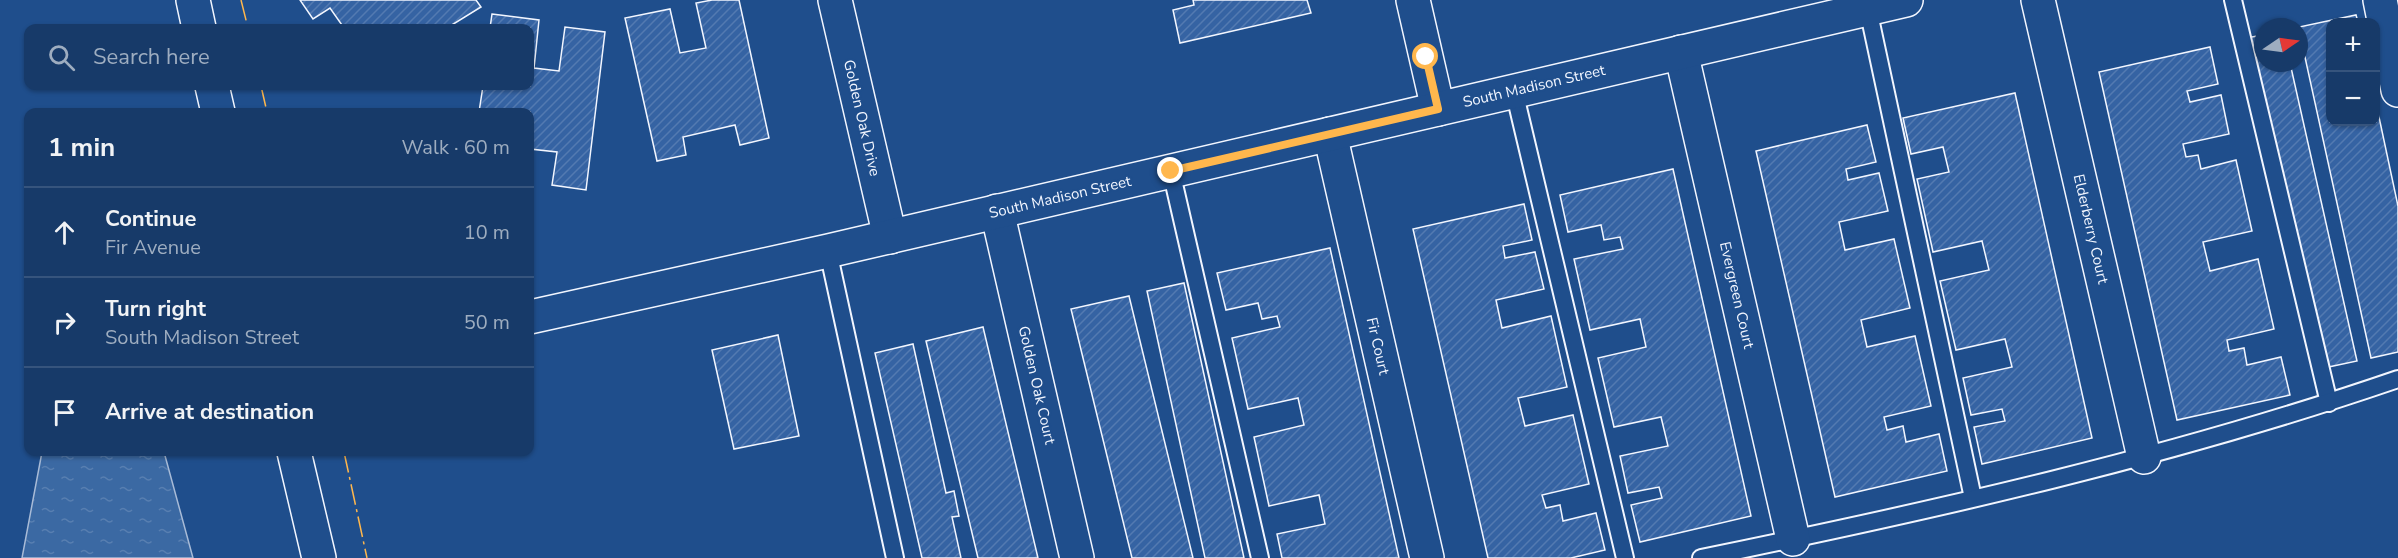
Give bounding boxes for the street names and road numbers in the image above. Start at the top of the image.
street label: Golden Oak Drive [839,58,885,178]
street label: South Madison Street [1461,60,1608,112]
street label: South Madison Street [987,171,1134,223]
street label: Elderberry Court [2069,172,2114,287]
street label: Evergreen Court [1715,240,1759,351]
street label: Fir Court [1362,315,1394,377]
street label: Golden Oak Court [1014,324,1061,447]

